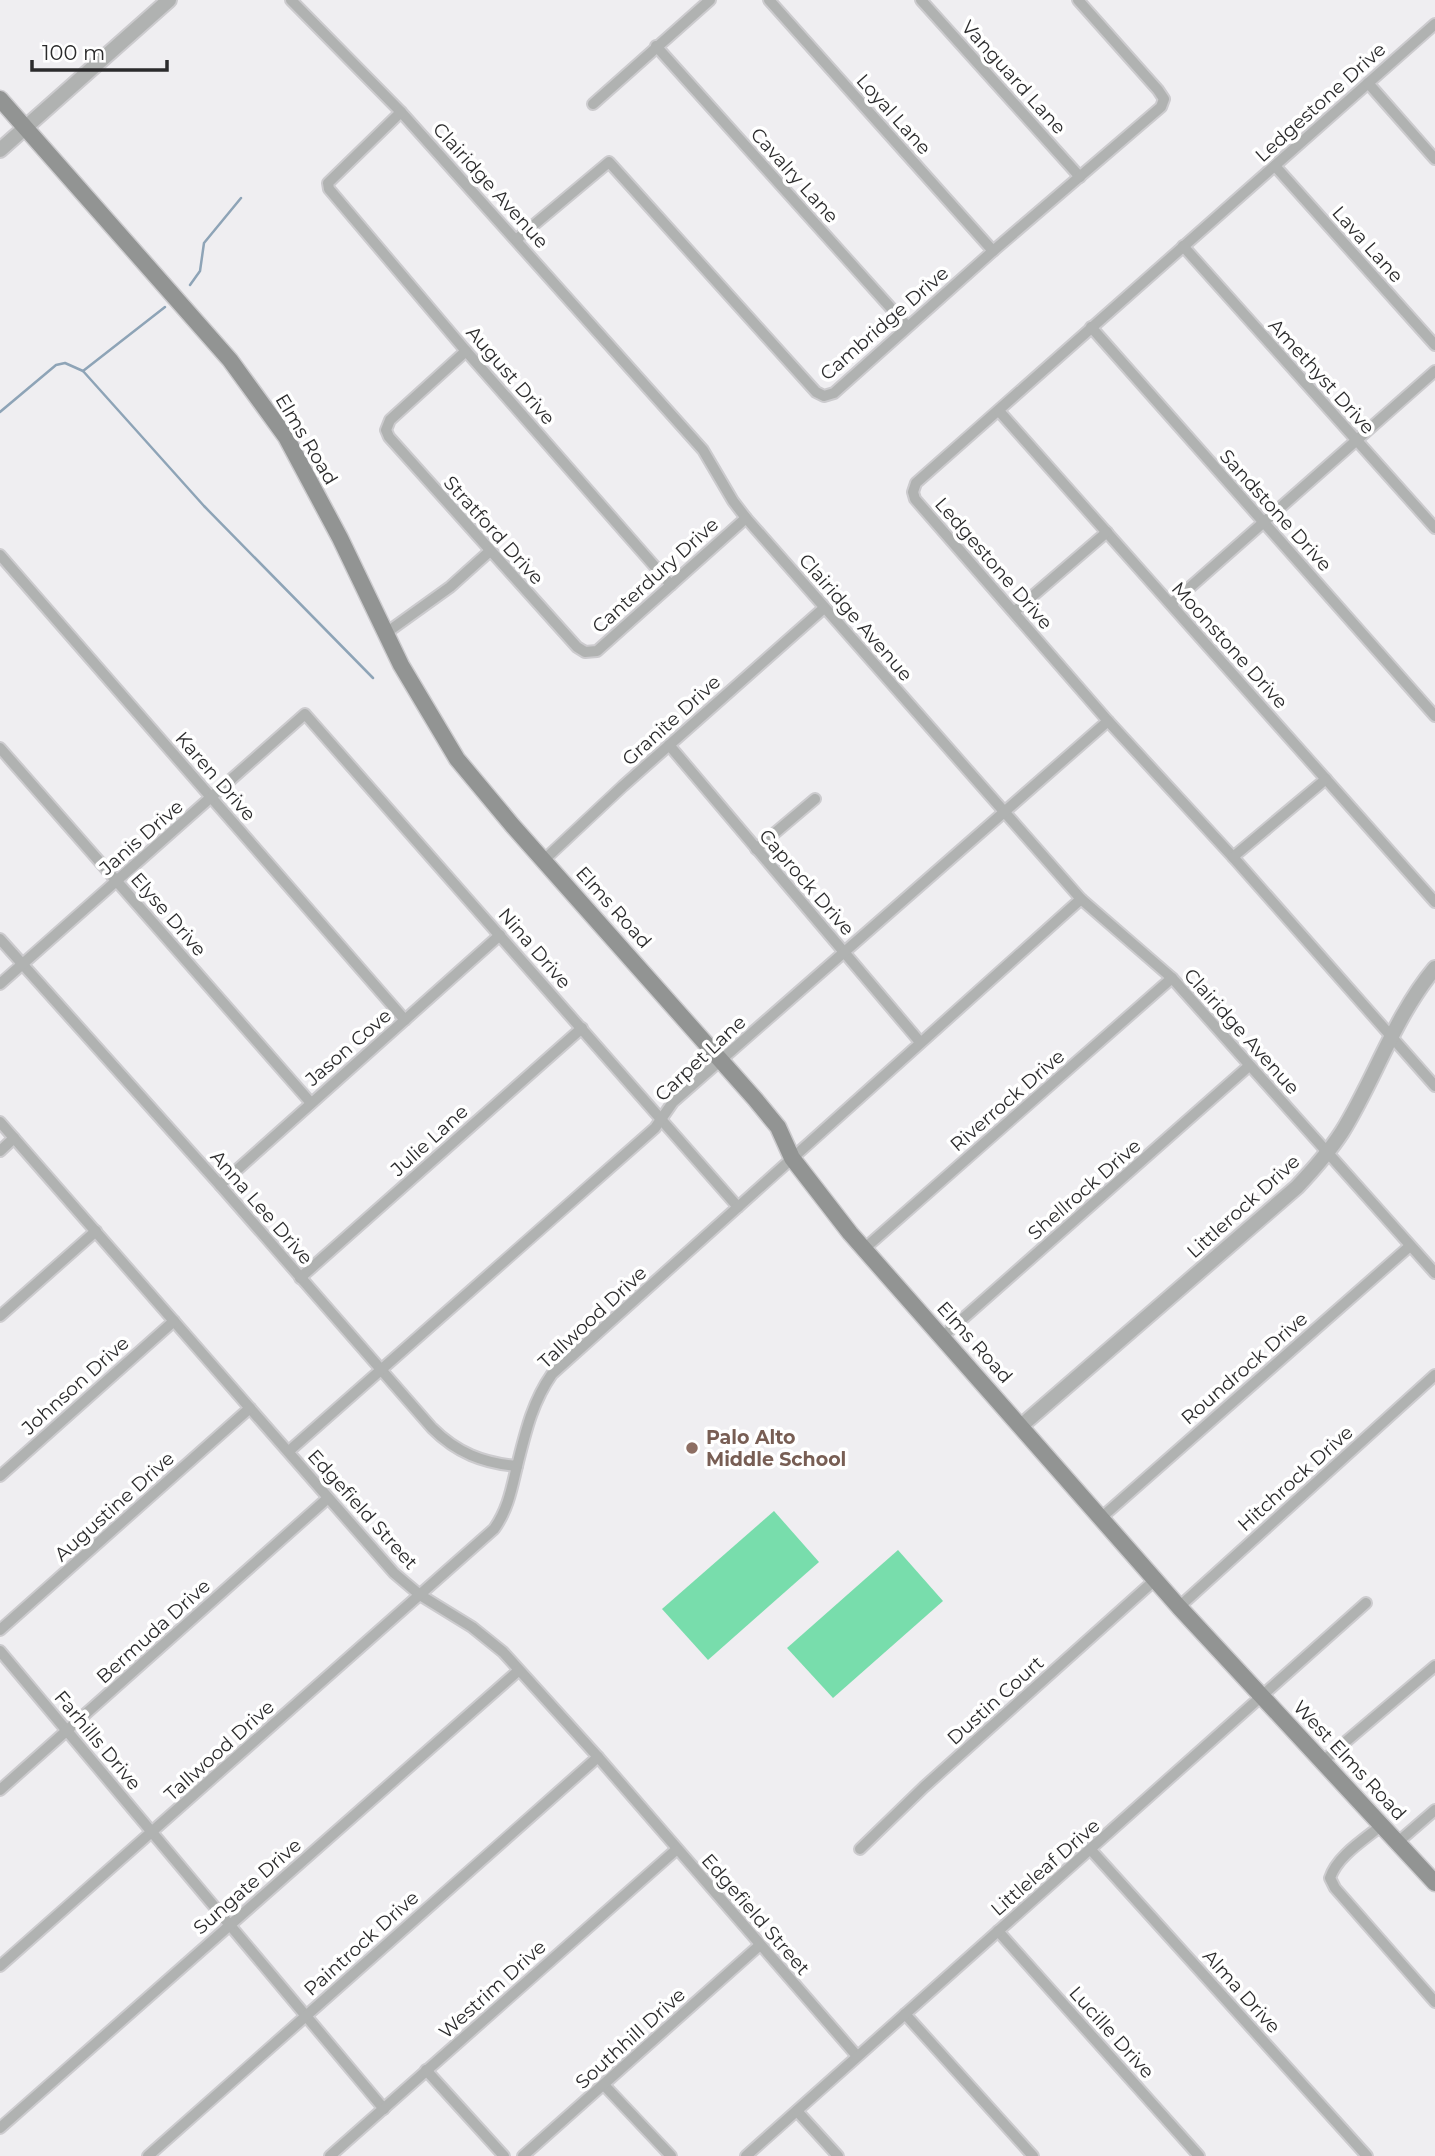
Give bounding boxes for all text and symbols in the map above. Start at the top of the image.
street label: Vanguard Lane [956,16,1071,139]
scale bar [32,28,166,72]
street label: Ledgestone Drive [1250,38,1390,167]
text: 100 m [42,40,105,65]
street label: Loyal Lane [851,69,936,159]
street label: Clairidge Avenue [428,118,553,253]
street label: Cavalry Lane [746,123,843,228]
street label: Lava Lane [1327,201,1408,287]
street label: Cambridge Drive [816,261,953,385]
street label: Amethyst Drive [1264,314,1379,439]
street label: August Drive [461,321,560,430]
street label: Elms Road [270,390,343,489]
street label: Sandstone Drive [1215,445,1336,576]
street label: Stratford Drive [439,471,548,589]
street label: Ledgestone Drive [930,493,1057,634]
street label: Canterdury Drive [588,513,723,638]
street label: Clairidge Avenue [794,549,917,686]
street label: Moonstone Drive [1167,577,1293,713]
street label: Granite Drive [618,670,725,770]
street label: Karen Drive [171,727,261,826]
street label: Janis Drive [94,795,188,880]
street label: Caprock Drive [754,824,859,940]
street label: Elms Road [571,862,656,953]
street label: Elyse Drive [126,868,211,961]
street label: Nina Drive [493,903,576,993]
street label: Clairidge Avenue [1179,964,1304,1099]
street label: Jason Cove [300,1004,396,1091]
street label: Carpet Lane [650,1010,751,1106]
street label: Riverrock Drive [946,1045,1069,1156]
street label: Julie Lane [385,1100,473,1182]
street label: Shellrock Drive [1023,1134,1146,1245]
street label: Anna Lee Drive [206,1145,318,1269]
street label: Littlerock Drive [1182,1150,1304,1263]
street label: Tallwood Drive [533,1261,651,1373]
street label: Elms Road [932,1297,1017,1388]
street label: Roundrock Drive [1176,1307,1312,1430]
street label: Johnson Drive [16,1331,134,1440]
street label: Hitchrock Drive [1233,1421,1358,1536]
place label: Palo Alto Middle School [706,1426,846,1471]
marker: Palo Alto Middle School [684,1440,700,1456]
street label: Edgefield Street [303,1445,423,1574]
street label: Augustine Drive [50,1447,179,1566]
street label: Bermuda Drive [92,1574,215,1688]
street label: Dustin Court [942,1651,1048,1750]
street label: Farhills Drive [49,1686,146,1795]
street label: Tallwood Drive [160,1695,279,1806]
street label: West Elms Road [1288,1696,1411,1825]
street label: Littleleaf Drive [986,1814,1104,1921]
street label: Sungate Drive [189,1833,306,1939]
street label: Edgefield Street [697,1849,815,1980]
street label: Paintrock Drive [299,1886,423,2001]
street label: Westrim Drive [434,1935,551,2043]
street label: Alma Drive [1198,1945,1285,2038]
street label: Lucille Drive [1064,1982,1159,2083]
street label: Southhill Drive [571,1983,690,2094]

